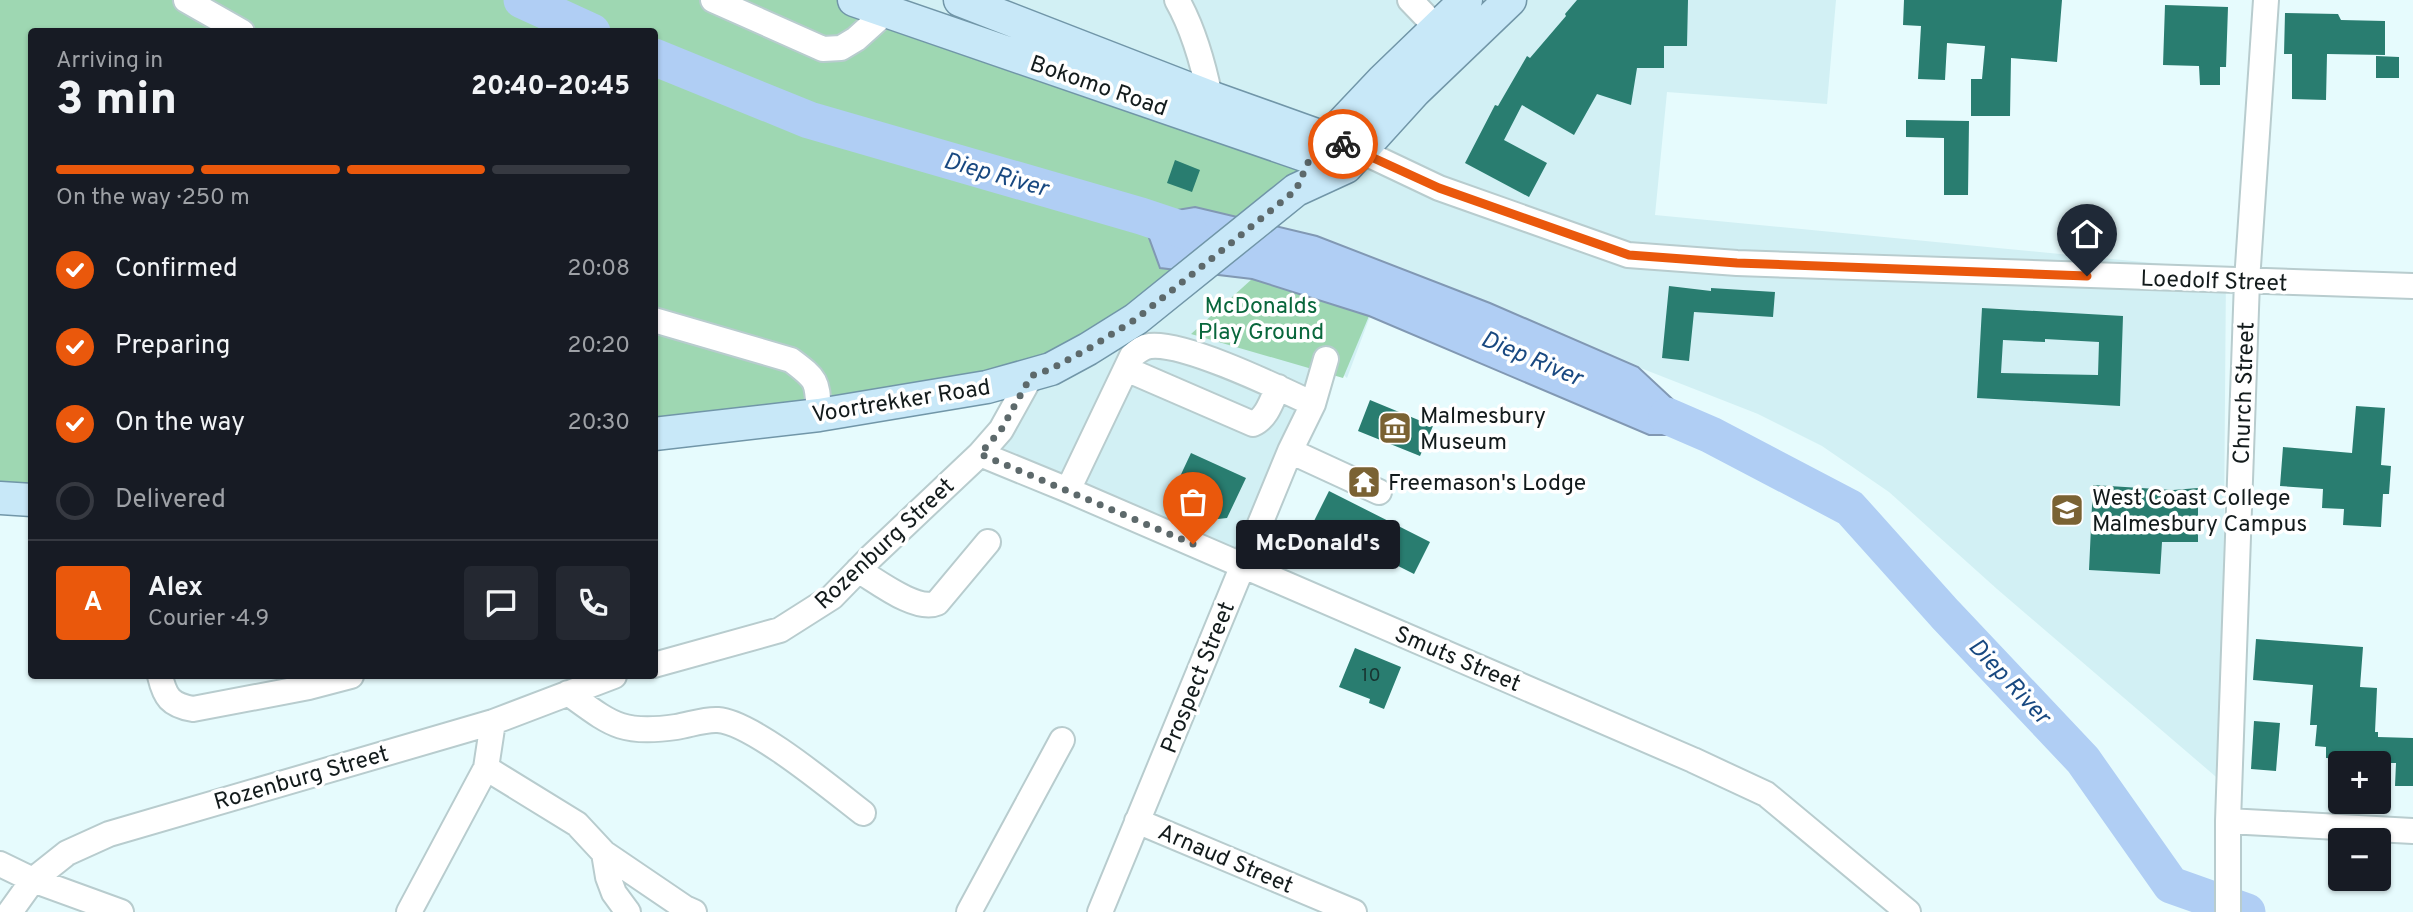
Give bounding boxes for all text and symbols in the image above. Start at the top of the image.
text: Arriving in [56,47,163,76]
street label: Bokomo Road [1026,50,1171,124]
text: 20:40–20:45 [471,71,630,104]
text: 3 min [56,72,177,131]
courier [1308,109,1378,179]
icon: bike [1324,125,1362,163]
water label: Diep River [940,147,1053,206]
text: On the way · 250 m [56,184,250,213]
pin [2057,204,2117,276]
icon: home [2068,215,2106,253]
icon: check [56,251,94,289]
text: Confirmed [115,253,238,286]
text: 20:08 [567,255,630,284]
street label: Loedolf Street [2140,265,2288,300]
park label: McDonalds Play Ground [1198,293,1324,348]
street label: Church Street [2229,321,2262,465]
water label: Diep River [1476,325,1588,395]
icon: check [56,328,94,366]
text: Preparing [115,330,230,363]
text: 20:20 [567,332,630,361]
street label: Voortrekker Road [810,374,993,431]
place label: Malmesbury Museum [1420,403,1546,458]
icon: check [56,405,94,443]
text: On the way [115,407,245,440]
text: 20:30 [568,409,630,438]
museum icon: Malmesbury Museum [1376,409,1414,447]
temple icon: Freemason's Lodge [1345,463,1383,501]
place label: Freemason's Lodge [1388,470,1586,499]
pin [1163,472,1223,544]
street label: Rozenburg Street [810,473,962,617]
icon: bag [1174,483,1212,521]
text: Delivered [115,484,226,517]
place label: West Coast College Malmesbury Campus [2092,485,2307,540]
school or university icon: West Coast College Malmesbury Campus [2048,491,2086,529]
callout: McDonald's [1235,520,1400,568]
text: McDonald's [1256,530,1380,559]
button: chat [464,566,538,640]
button: phone [556,566,630,640]
text: Alex [148,572,203,605]
text: A [84,587,102,620]
street label: Prospect Street [1156,598,1243,758]
text: Courier · 4.9 [148,605,269,634]
street label: Smuts Street [1390,621,1524,700]
water label: Diep River [1961,633,2057,733]
house number: 10 [1361,664,1381,688]
street label: Rozenburg Street [211,741,392,818]
map controls [2328,751,2391,891]
button: + [2328,751,2391,814]
street label: Arnaud Street [1153,819,1297,902]
button: − [2328,828,2391,891]

